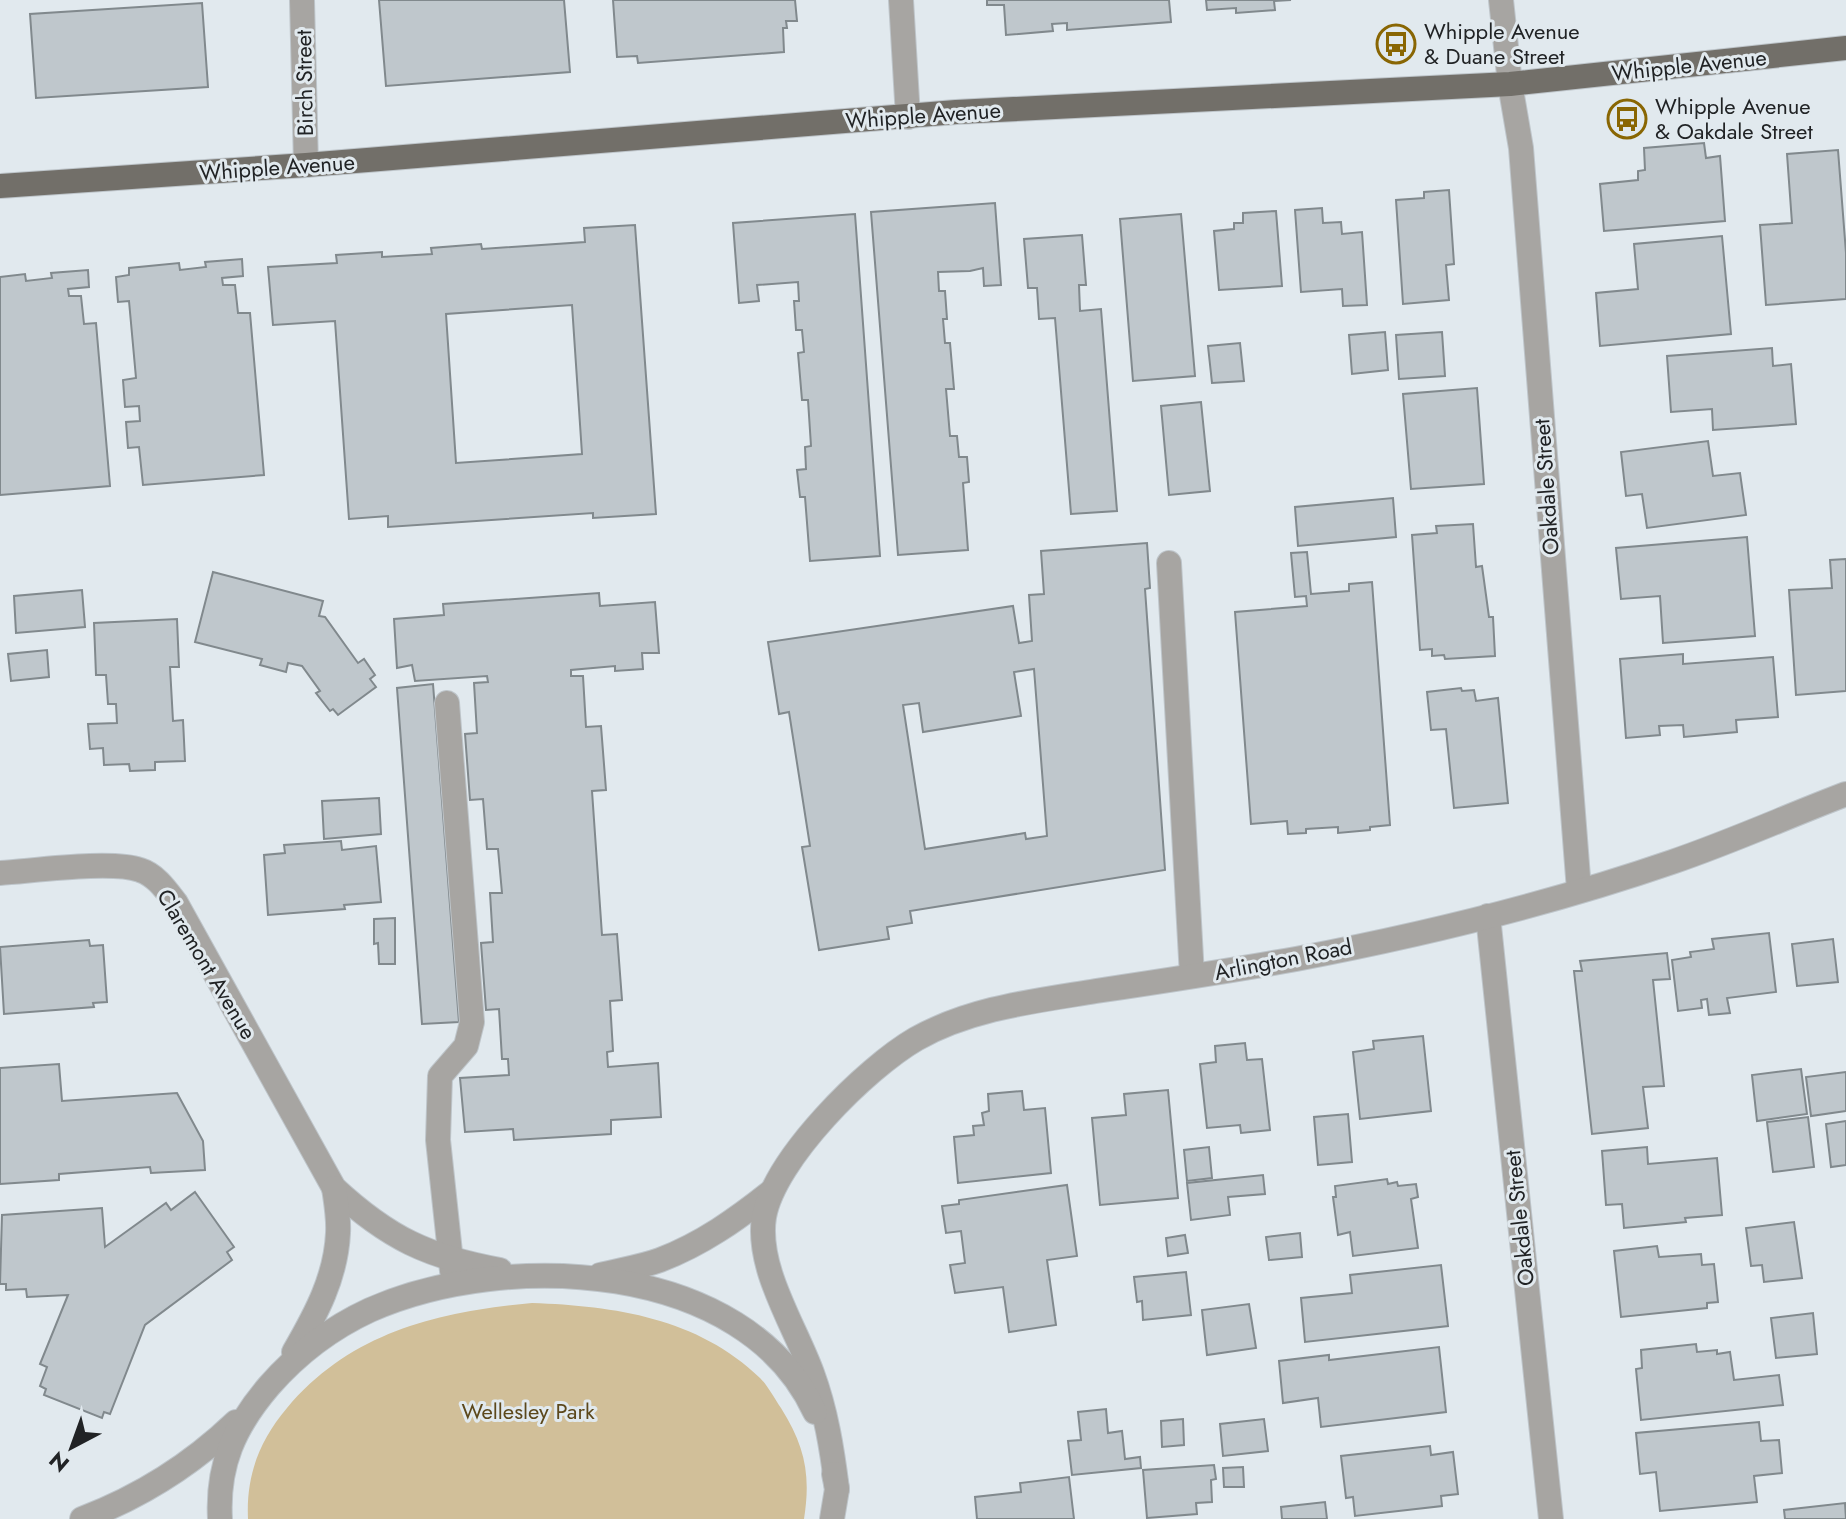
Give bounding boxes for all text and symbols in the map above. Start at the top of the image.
place label: Whipple Avenue & Duane Street [1424,15,1580,72]
bus stop icon: Whipple Avenue & Duane Street [1375,23,1417,65]
street label: Birch Street [287,29,321,136]
street label: Whipple Avenue [1610,41,1768,89]
place label: Whipple Avenue & Oakdale Street [1655,90,1813,147]
street label: Whipple Avenue [844,94,1002,136]
bus stop icon: Whipple Avenue & Oakdale Street [1606,98,1648,140]
street label: Whipple Avenue [198,146,356,188]
street label: Oakdale Street [1525,417,1567,556]
street label: Claremont Avenue [149,883,265,1045]
street label: Arlington Road [1211,930,1355,988]
street label: Oakdale Street [1496,1148,1542,1287]
park label: Wellesley Park [461,1395,595,1427]
north arrow [32,1407,112,1487]
text: N [42,1444,76,1480]

